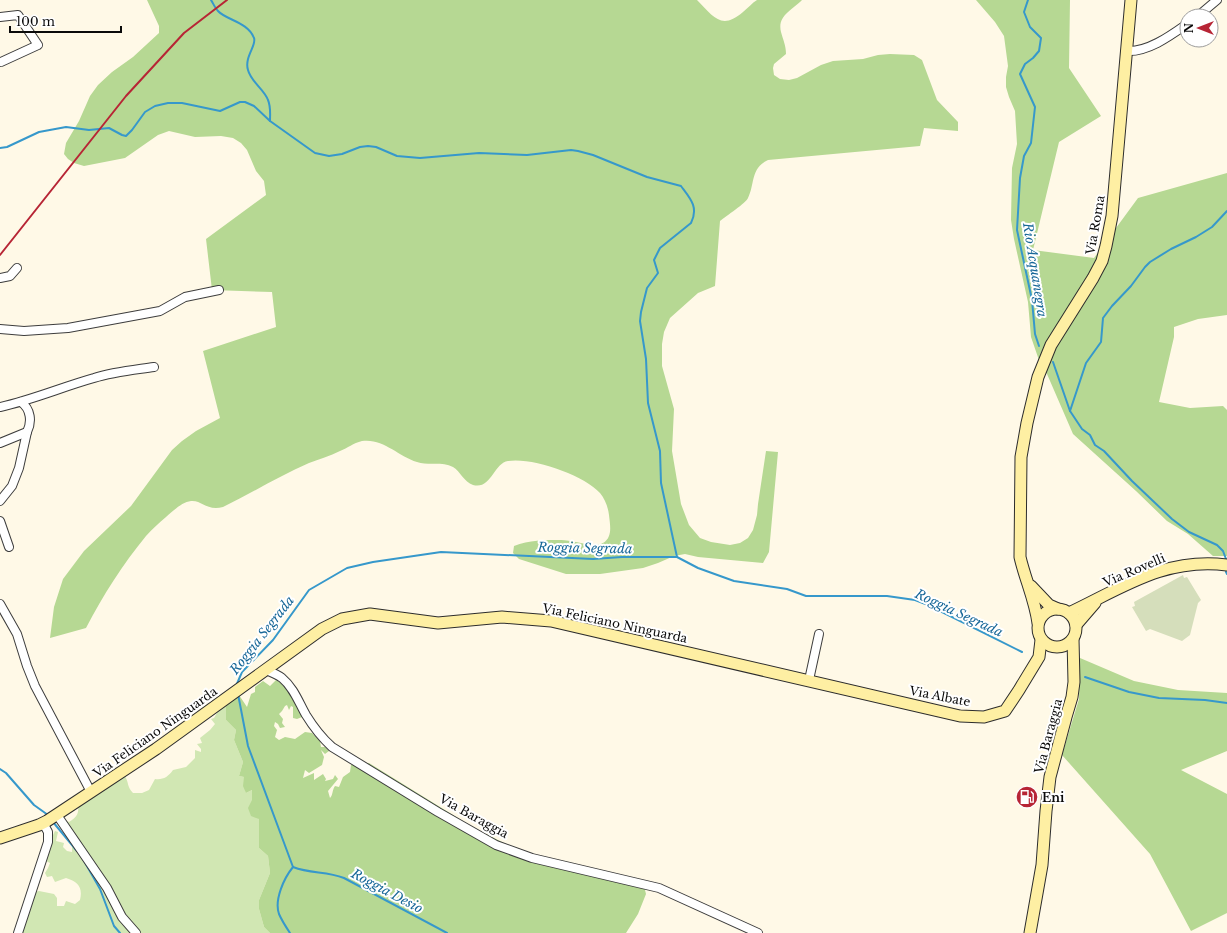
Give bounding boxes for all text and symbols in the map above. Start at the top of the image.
scale bar [10,8,121,34]
north arrow [1179,8,1219,48]
text: 100 m [16,14,55,29]
text: N [1182,22,1196,33]
street label: Via Roma [1082,194,1108,257]
water label: Rio Acquanegra [1019,221,1051,318]
water label: Roggia Segrada [536,539,633,557]
street label: Via Rovelli [1100,550,1167,590]
water label: Roggia Segrada [912,585,1006,641]
water label: Roggia Segrada [225,592,298,678]
street label: Via Feliciano Ninguarda [540,600,689,646]
street label: Via Feliciano Ninguarda [89,683,220,781]
street label: Via Albate [907,683,972,709]
street label: Via Baraggia [1031,697,1065,776]
fuel station icon: Eni [1014,784,1040,810]
street label: Via Baraggia [436,790,511,841]
place label: Eni [1042,790,1065,805]
water label: Roggia Desio [347,865,426,917]

